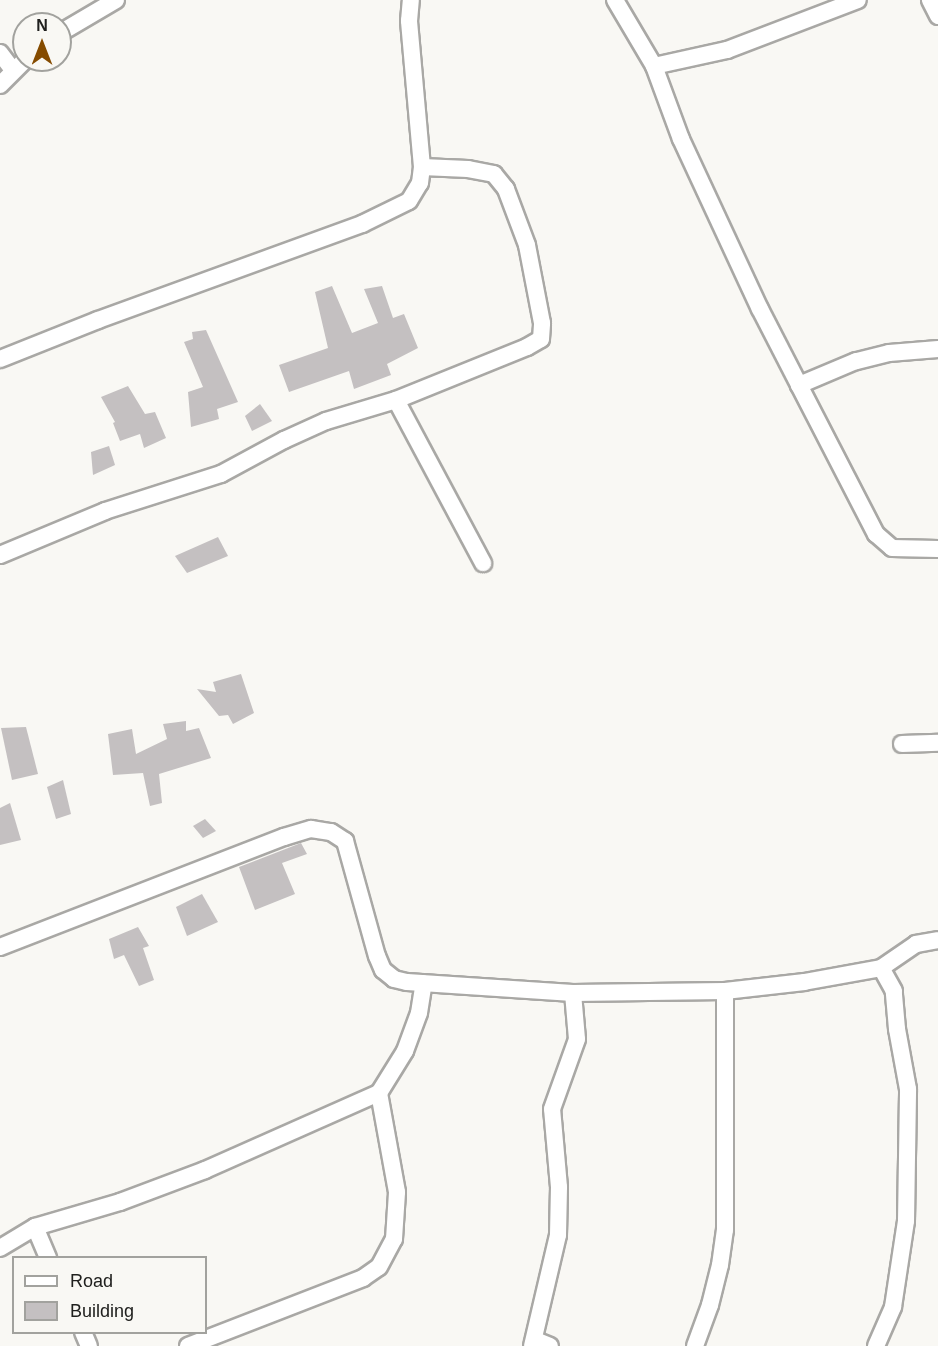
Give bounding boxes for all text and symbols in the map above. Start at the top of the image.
north arrow [12,12,72,72]
text: N [36,17,48,34]
legend [12,1256,207,1334]
text: Road [70,1271,113,1291]
text: Building [70,1301,134,1321]

